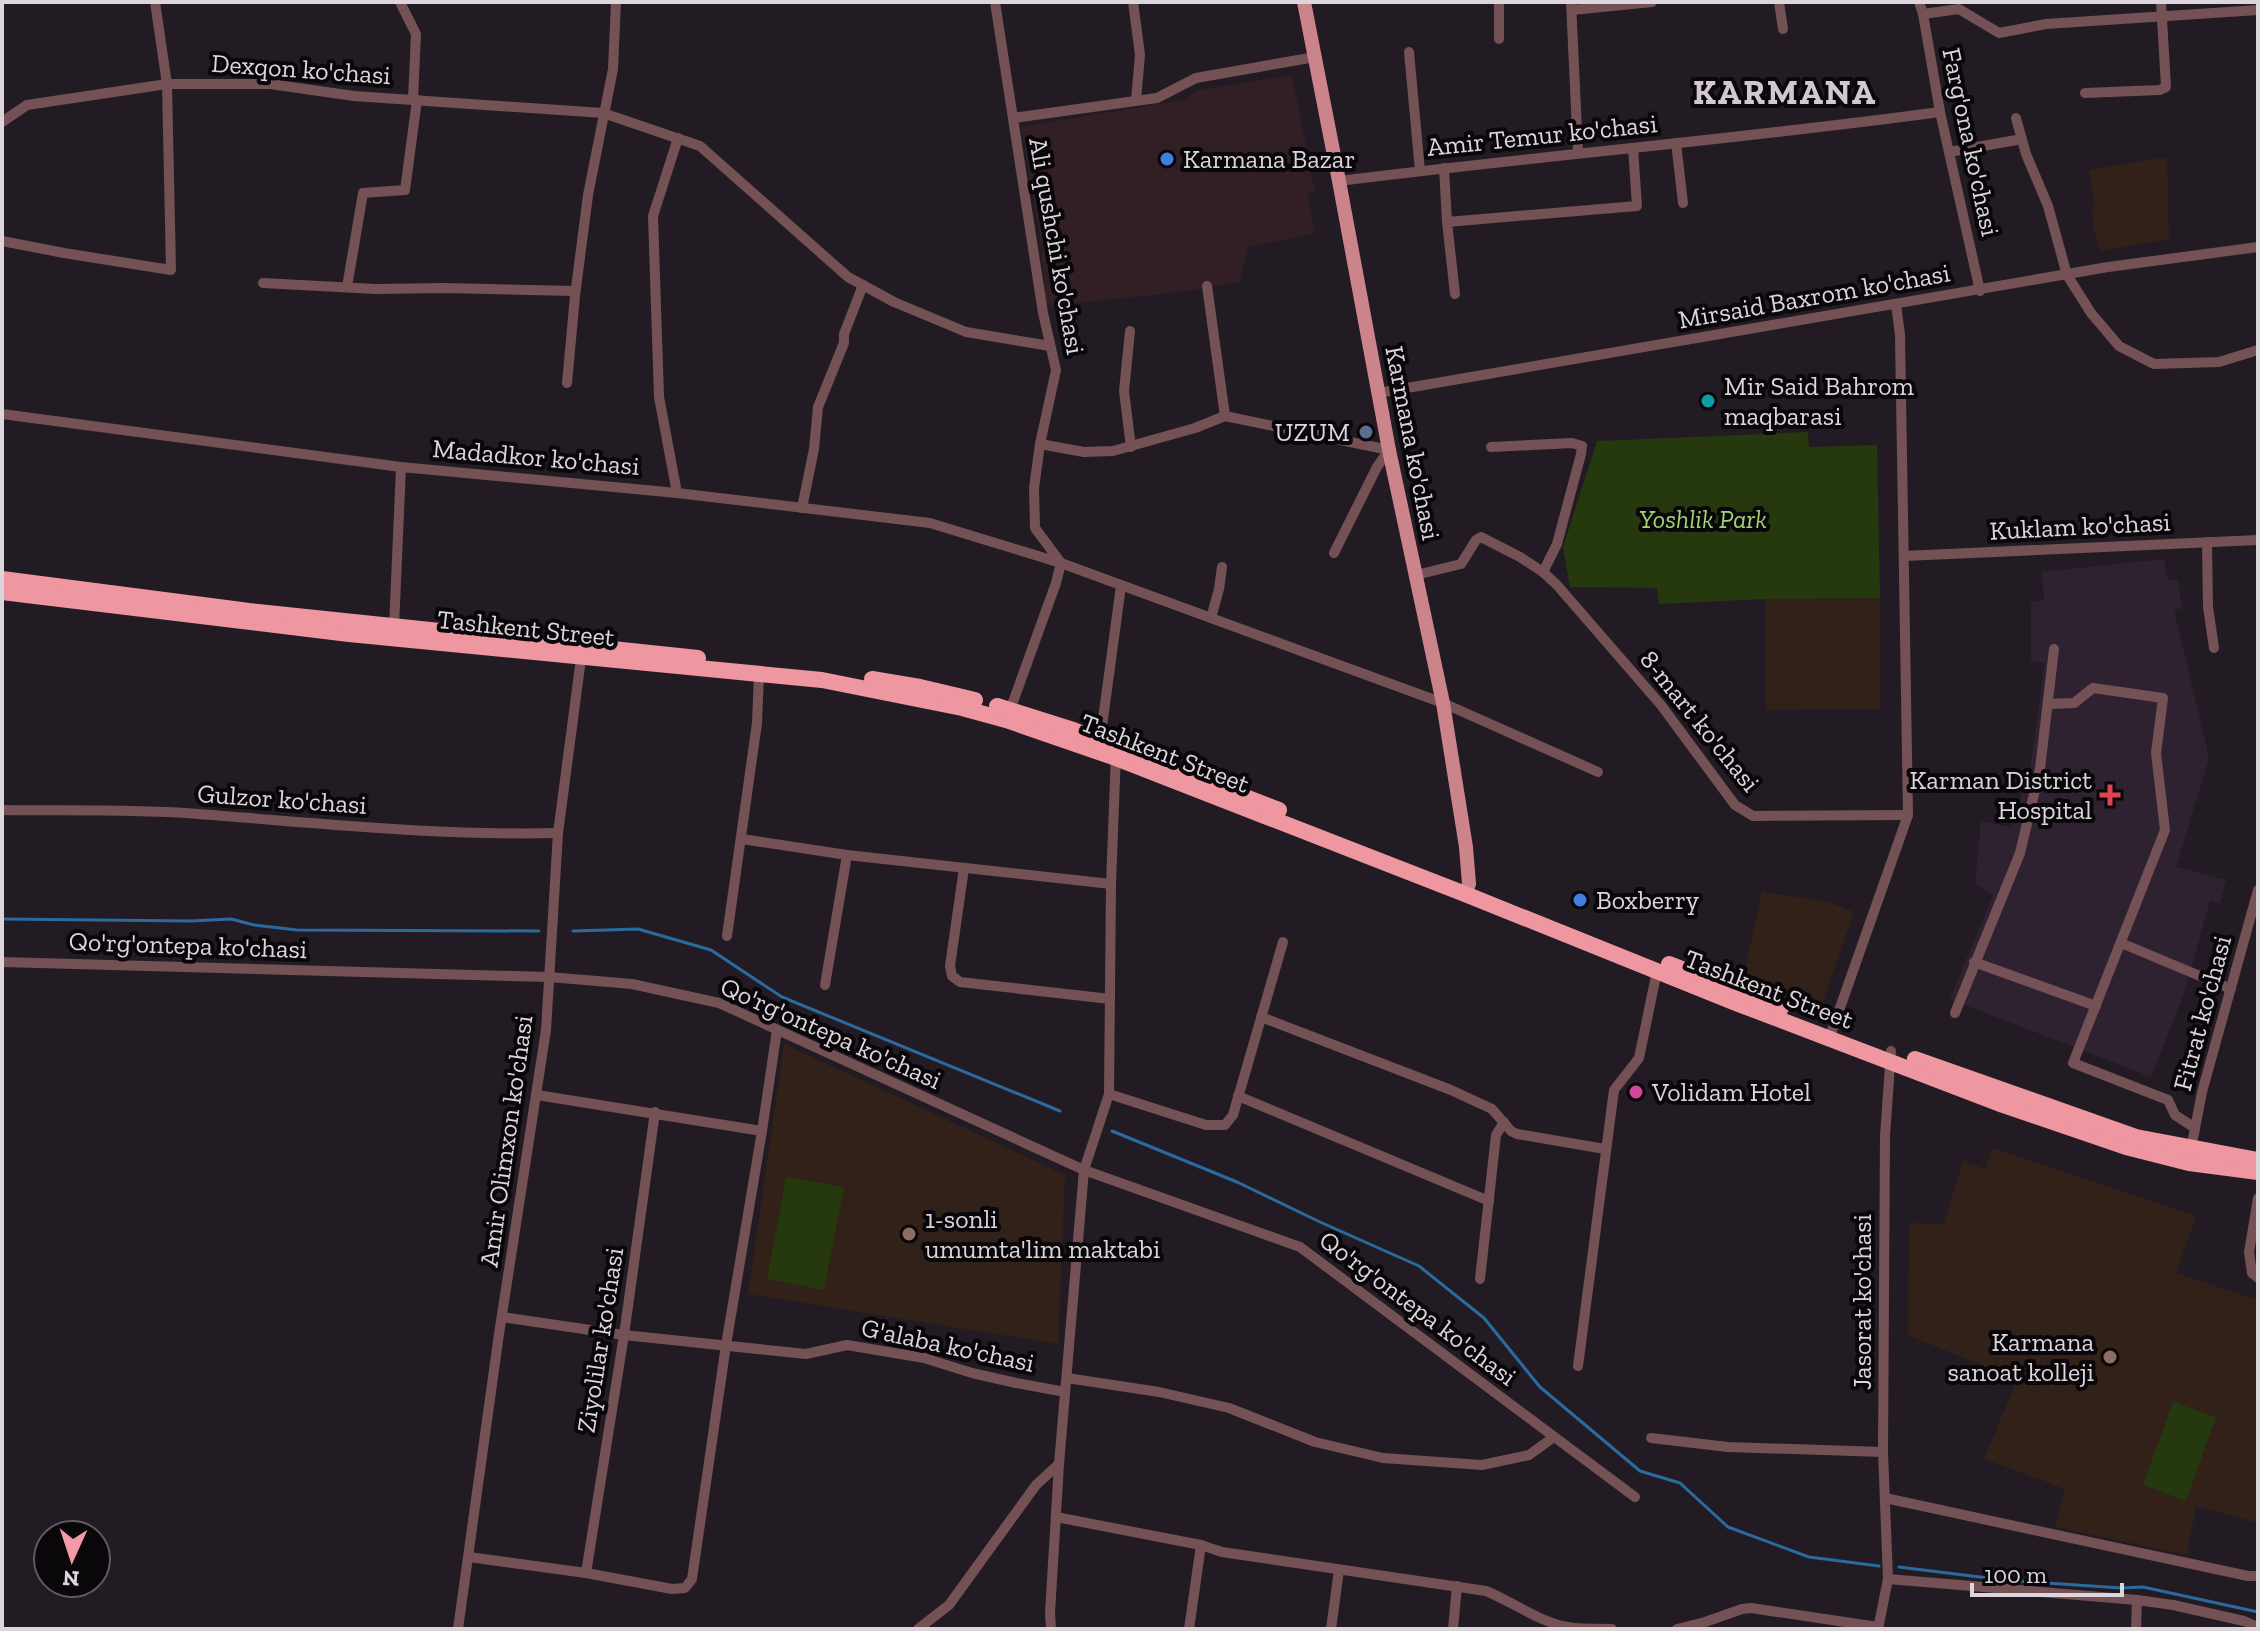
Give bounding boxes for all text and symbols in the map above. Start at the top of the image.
street label: Farg'ona ko'chasi [1935,45,2007,239]
street label: Dexqon ko'chasi [210,47,392,91]
district label: KARMANA [1693,72,1877,113]
street label: Amir Temur ko'chasi [1425,107,1659,163]
street label: Ali qushchi ko'chasi [1022,135,1092,357]
place label: Karmana Bazar [1183,143,1355,175]
marker: Karmana Bazar [1158,150,1176,168]
street label: Mirsaid Baxrom ko'chasi [1676,256,1952,336]
street label: Karmana ko'chasi [1378,343,1448,543]
place label: Mir Said Bahrom maqbarasi [1724,370,1915,432]
marker: Mir Said Bahrom maqbarasi [1699,392,1717,410]
place label: UZUM [1275,416,1350,448]
marker: UZUM [1357,423,1375,441]
street label: Madadkor ko'chasi [431,432,641,482]
park label: Yoshlik Park [1639,503,1767,535]
street label: Kuklam ko'chasi [1989,505,2171,547]
street label: Tashkent Street [436,603,617,653]
street label: 8-mart ko'chasi [1633,644,1767,798]
street label: Tashkent Street [1076,706,1254,800]
place label: Karman District Hospital [1910,764,2092,826]
street label: Gulzor ko'chasi [196,777,368,821]
marker: Karman District Hospital [2099,784,2121,806]
place label: Boxberry [1596,884,1700,916]
marker: Boxberry [1571,891,1589,909]
street label: Qo'rg'ontepa ko'chasi [68,925,308,965]
street label: Fitrat ko'chasi [2166,932,2238,1094]
street label: Tashkent Street [1680,942,1858,1036]
street label: Qo'rg'ontepa ko'chasi [716,970,946,1096]
street label: Amir Olimxon ko'chasi [472,1013,540,1269]
place label: Volidam Hotel [1651,1076,1811,1108]
marker: Volidam Hotel [1627,1083,1645,1101]
place label: 1-sonli umumta'lim maktabi [925,1203,1160,1265]
street label: Jasorat ko'chasi [1846,1214,1878,1390]
street label: Qo'rg'ontepa ko'chasi [1313,1223,1523,1393]
marker: 1-sonli umumta'lim maktabi [900,1225,918,1243]
street label: Ziyolilar ko'chasi [570,1245,630,1435]
street label: G'alaba ko'chasi [859,1311,1037,1379]
place label: Karmana sanoat kolleji [1947,1326,2094,1388]
marker: Karmana sanoat kolleji [2101,1348,2119,1366]
north arrow [32,1519,112,1599]
scale bar [1972,1547,2122,1597]
text: 100 m [1984,1560,2047,1589]
text: N [62,1565,80,1592]

